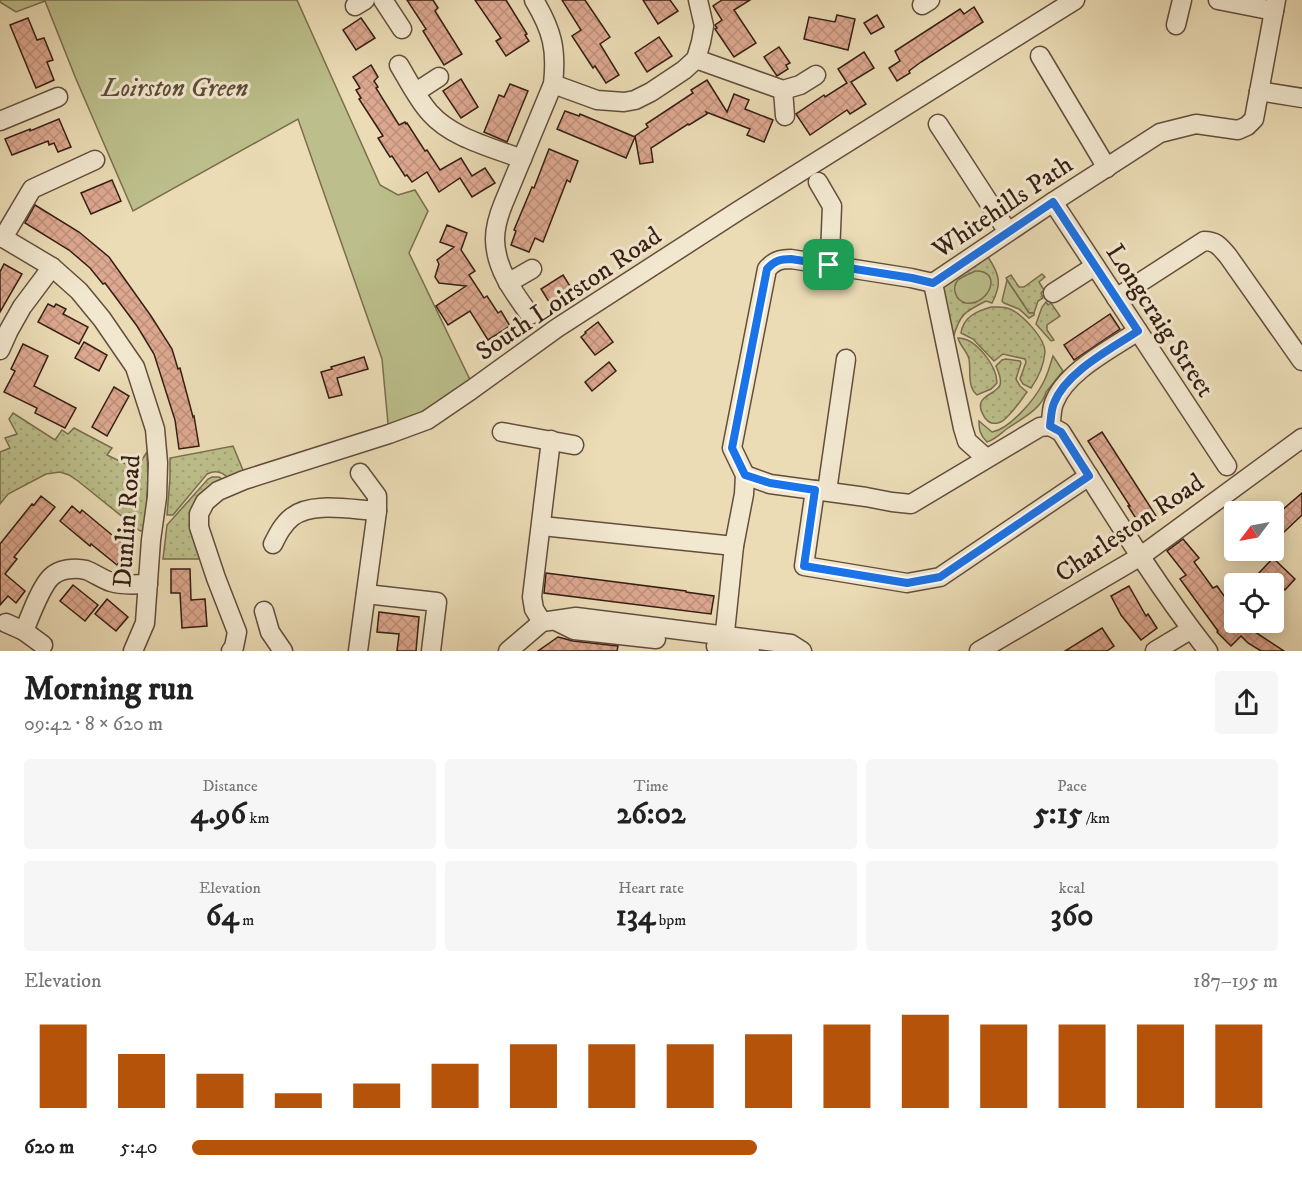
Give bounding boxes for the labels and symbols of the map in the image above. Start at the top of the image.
park label: Loirston Green [100,72,248,105]
street label: Whitehills Path [926,148,1080,267]
street label: South Loirston Road [470,220,668,369]
street label: Longcraig Street [1098,238,1222,404]
pin [803,239,854,290]
street label: Dunlin Road [106,454,149,589]
street label: Charleston Road [1049,466,1211,590]
north arrow [1224,501,1284,561]

